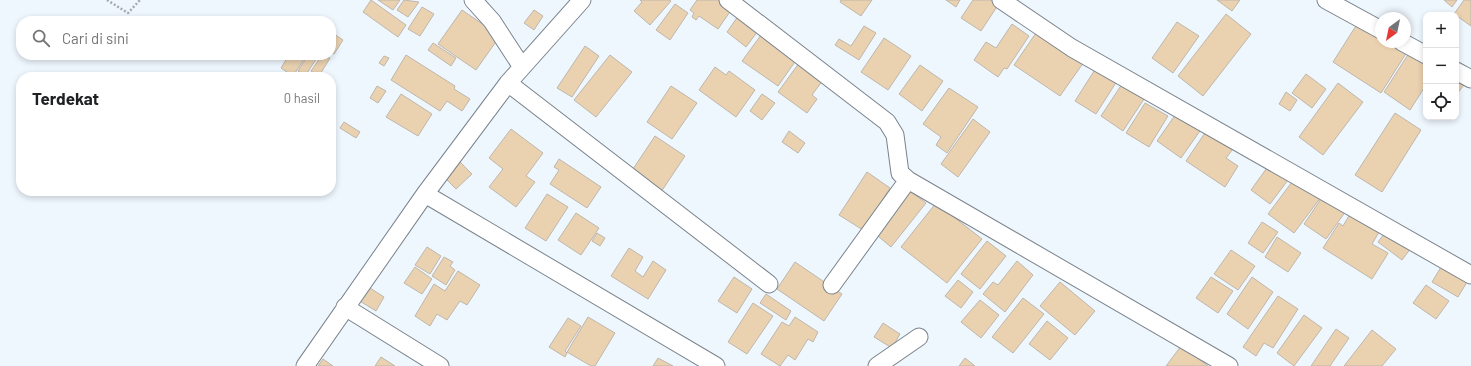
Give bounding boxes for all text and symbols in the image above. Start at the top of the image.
north arrow [1375,12,1411,48]
map controls [1423,12,1459,120]
button: + [1423,12,1459,48]
search box [16,16,336,60]
icon: search [30,27,52,49]
text: Cari di sini [62,29,129,47]
button: − [1423,48,1459,84]
button: locate [1423,84,1459,120]
text: Terdekat [32,88,99,108]
text: 0 hasil [284,90,320,106]

